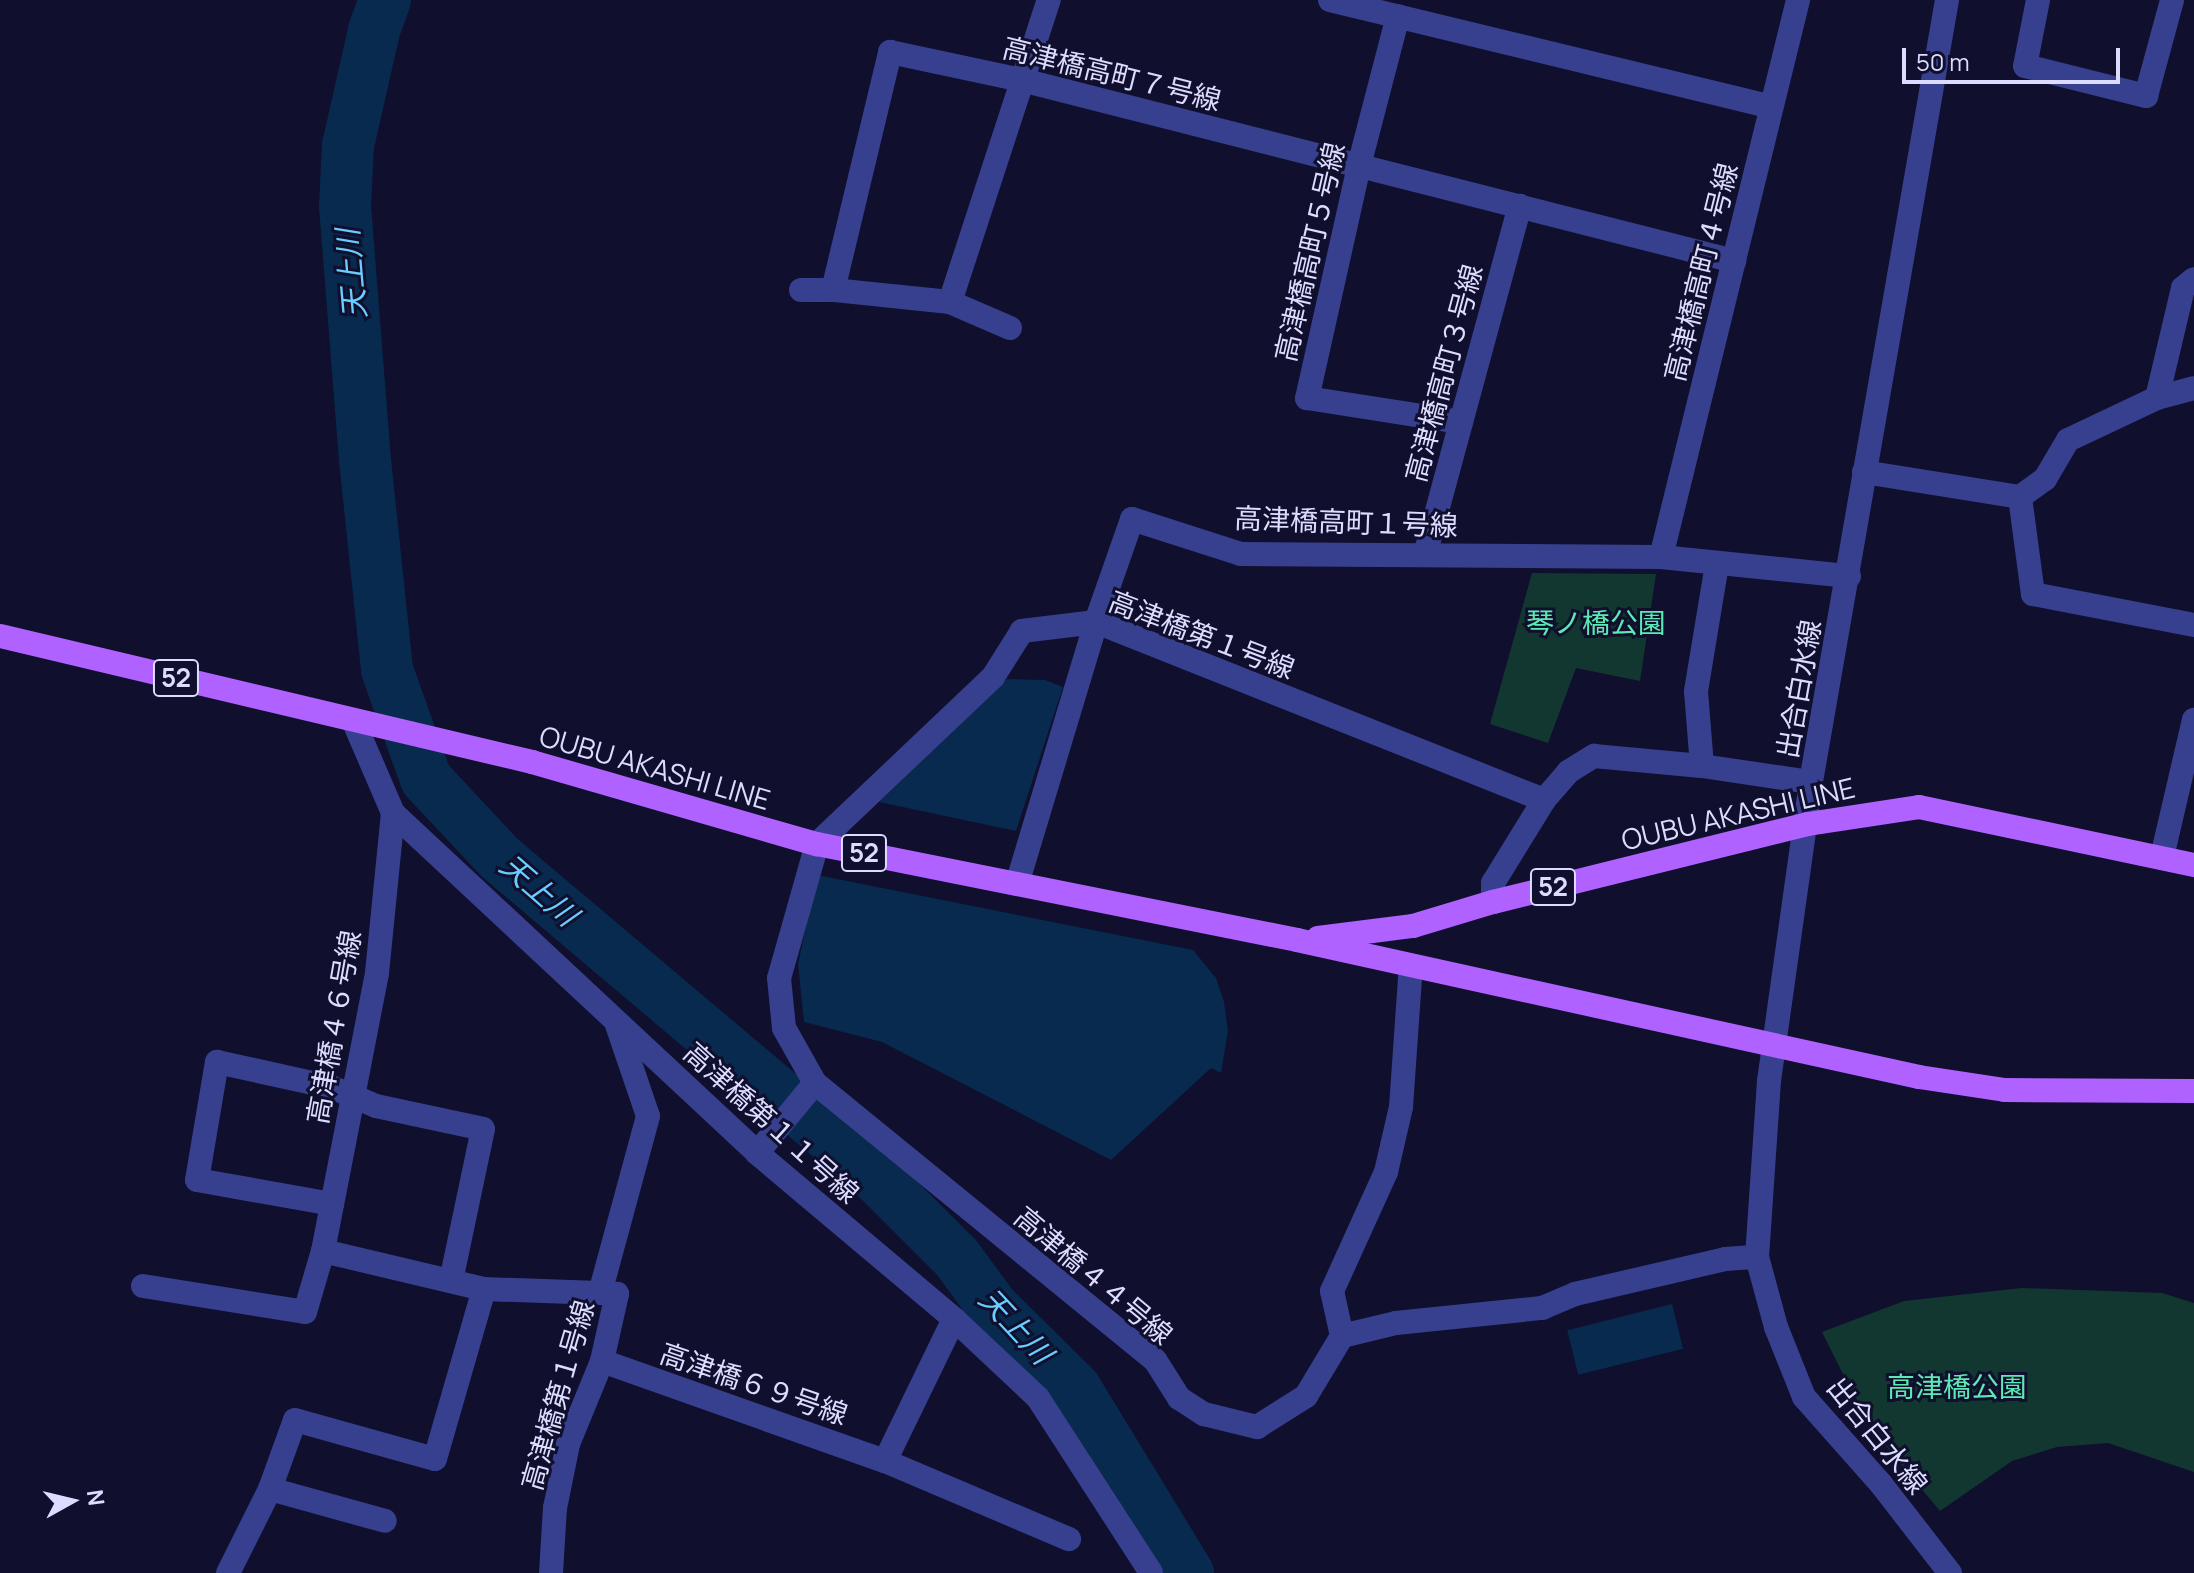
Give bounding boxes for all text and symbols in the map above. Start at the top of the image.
street label: 高津橋高町７号線 [999,30,1225,116]
scale bar [1906,32,2124,82]
text: 50 m [1916,45,1970,78]
street label: 高津橋高町５号線 [1267,139,1351,365]
street label: 高津橋高町４号線 [1657,159,1743,385]
water label: 天上川 [329,228,373,320]
street label: 高津橋高町３号線 [1398,260,1488,486]
street label: 高津橋高町１号線 [1233,500,1459,542]
street label: 高津橋第１号線 [1104,583,1300,685]
park label: 琴ノ橋公園 [1526,605,1666,639]
street label: 出合白水線 [1769,617,1827,761]
road number: 52 [152,656,200,700]
street label: OUBU AKASHI LINE [536,718,774,816]
street label: OUBU AKASHI LINE [1618,770,1858,856]
road number: 52 [840,831,888,875]
water label: 天上川 [493,847,585,933]
road number: 52 [1529,865,1577,909]
street label: 高津橋４６号線 [299,928,367,1126]
street label: 高津橋第１１号線 [678,1035,866,1209]
street label: 高津橋４４号線 [1008,1199,1180,1351]
water label: 天上川 [972,1281,1060,1371]
street label: 高津橋第１号線 [514,1296,600,1494]
street label: 高津橋６９号線 [656,1335,852,1431]
park label: 高津橋公園 [1887,1369,2027,1403]
street label: 出合白水線 [1821,1370,1935,1500]
north arrow [32,1461,112,1541]
text: N [80,1488,112,1508]

